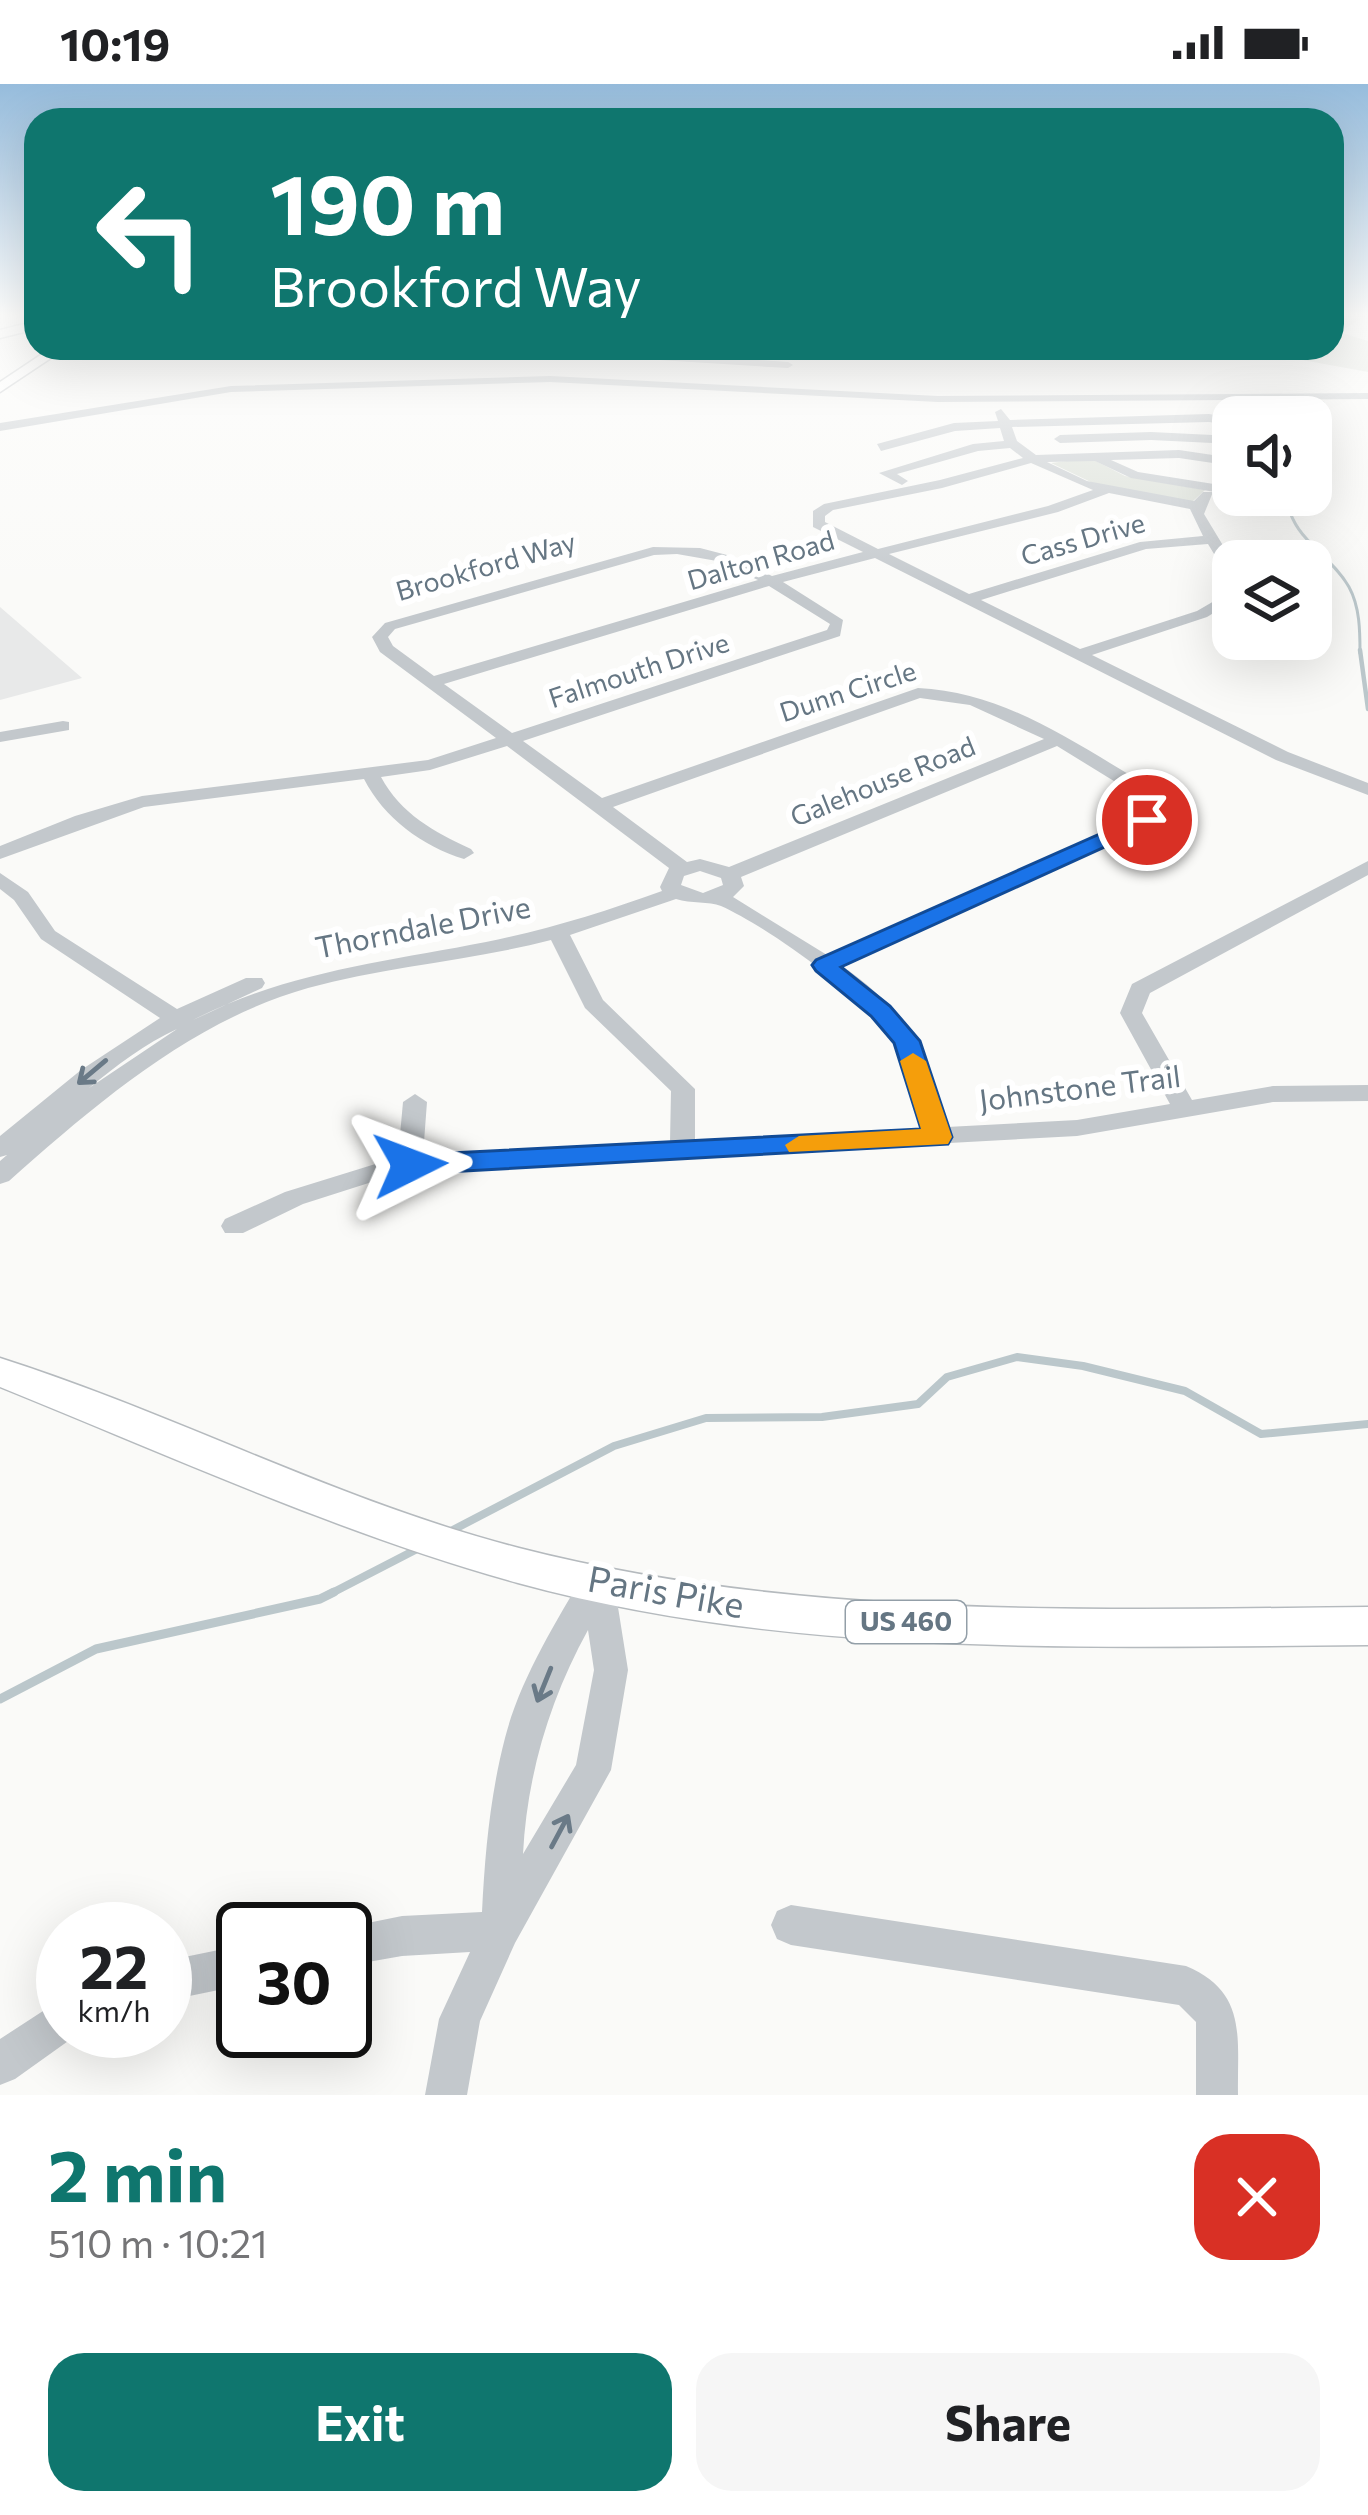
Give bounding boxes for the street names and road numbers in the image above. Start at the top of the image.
street label: Cass Drive [1017,505,1148,572]
street label: Dalton Road [683,523,838,596]
street label: Brookford Way [392,524,579,607]
street label: Falmouth Drive [544,625,733,714]
street label: Dunn Circle [775,653,920,728]
street label: Galehouse Road [785,729,980,833]
street label: Thorndale Drive [312,887,533,965]
street label: Johnstone Trail [977,1056,1183,1117]
street label: Paris Pike [585,1555,748,1625]
road number: US 460 [846,1601,966,1643]

